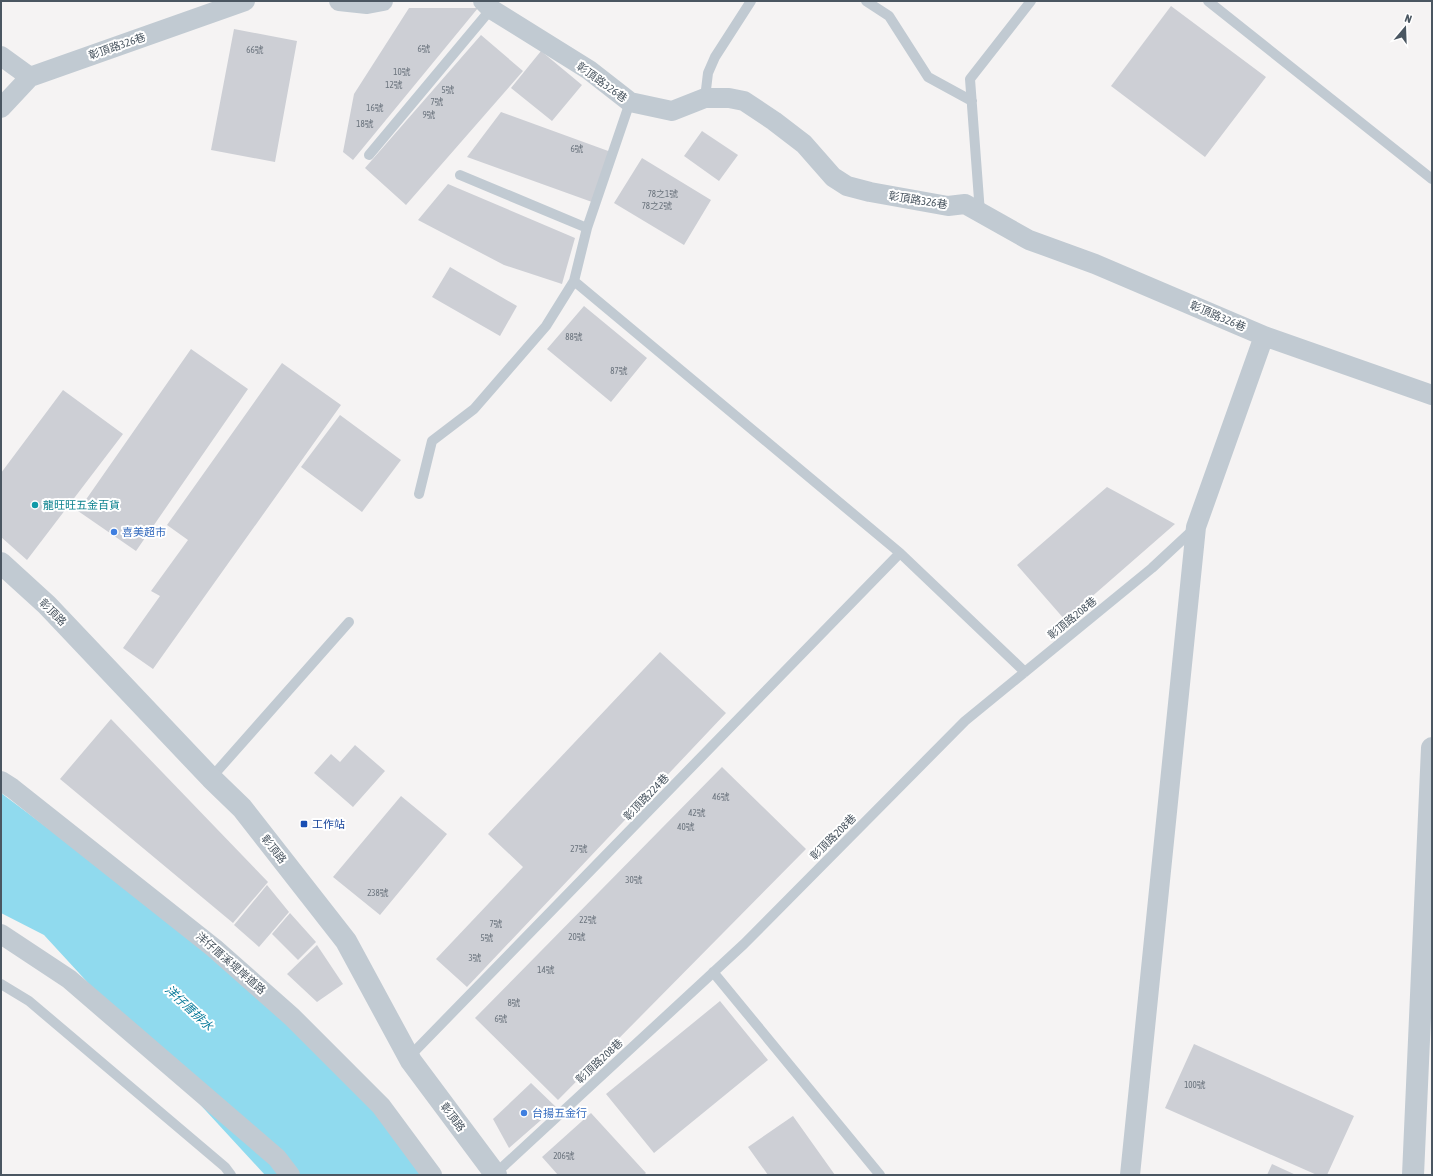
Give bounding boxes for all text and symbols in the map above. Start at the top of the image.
north arrow [1385,8,1425,48]
text: N [1403,12,1413,25]
street label: 彰頂路326巷 [87,31,147,61]
house number: 6號 [417,44,431,54]
house number: 66號 [246,45,264,55]
street label: 彰頂路326巷 [574,60,630,104]
house number: 10號 [393,67,411,77]
house number: 12號 [385,80,403,90]
house number: 5號 [441,85,455,95]
house number: 7號 [430,97,444,107]
house number: 16號 [366,103,384,113]
house number: 9號 [422,110,436,120]
house number: 18號 [356,119,374,129]
house number: 6號 [570,144,584,154]
house number: 78之1號 [648,189,678,199]
street label: 彰頂路326巷 [888,189,948,211]
house number: 78之2號 [642,201,672,211]
street label: 彰頂路326巷 [1188,299,1248,333]
house number: 88號 [565,332,583,342]
house number: 87號 [610,366,628,376]
place label: 龍旺旺五金百貨 [43,499,120,511]
marker: 龍旺旺五金百貨 [30,500,40,510]
place label: 喜美超市 [122,526,166,538]
marker: 喜美超市 [109,527,119,537]
street label: 彰頂路208巷 [1045,595,1099,641]
street label: 彰頂路 [37,596,69,628]
street label: 彰頂路224巷 [621,771,671,823]
house number: 46號 [712,792,730,802]
house number: 42號 [688,808,706,818]
street label: 彰頂路208巷 [808,812,858,862]
place label: 工作站 [312,818,345,830]
marker: 工作站 [299,819,309,829]
house number: 40號 [677,822,695,832]
street label: 彰頂路 [259,832,289,866]
house number: 27號 [570,844,588,854]
house number: 30號 [625,875,643,885]
house number: 238號 [367,888,389,898]
house number: 22號 [579,915,597,925]
house number: 7號 [489,919,503,929]
street label: 洋仔厝溪堤岸道路 [194,930,268,996]
house number: 20號 [568,932,586,942]
house number: 5號 [480,933,494,943]
house number: 3號 [468,953,482,963]
house number: 14號 [537,965,555,975]
water label: 洋仔厝排水 [162,982,216,1034]
house number: 8號 [507,998,521,1008]
house number: 6號 [494,1014,508,1024]
street label: 彰頂路208巷 [573,1036,625,1086]
house number: 100號 [1184,1080,1206,1090]
street label: 彰頂路 [438,1100,468,1134]
place label: 台揚五金行 [532,1107,587,1119]
marker: 台揚五金行 [519,1108,529,1118]
house number: 206號 [553,1151,575,1161]

